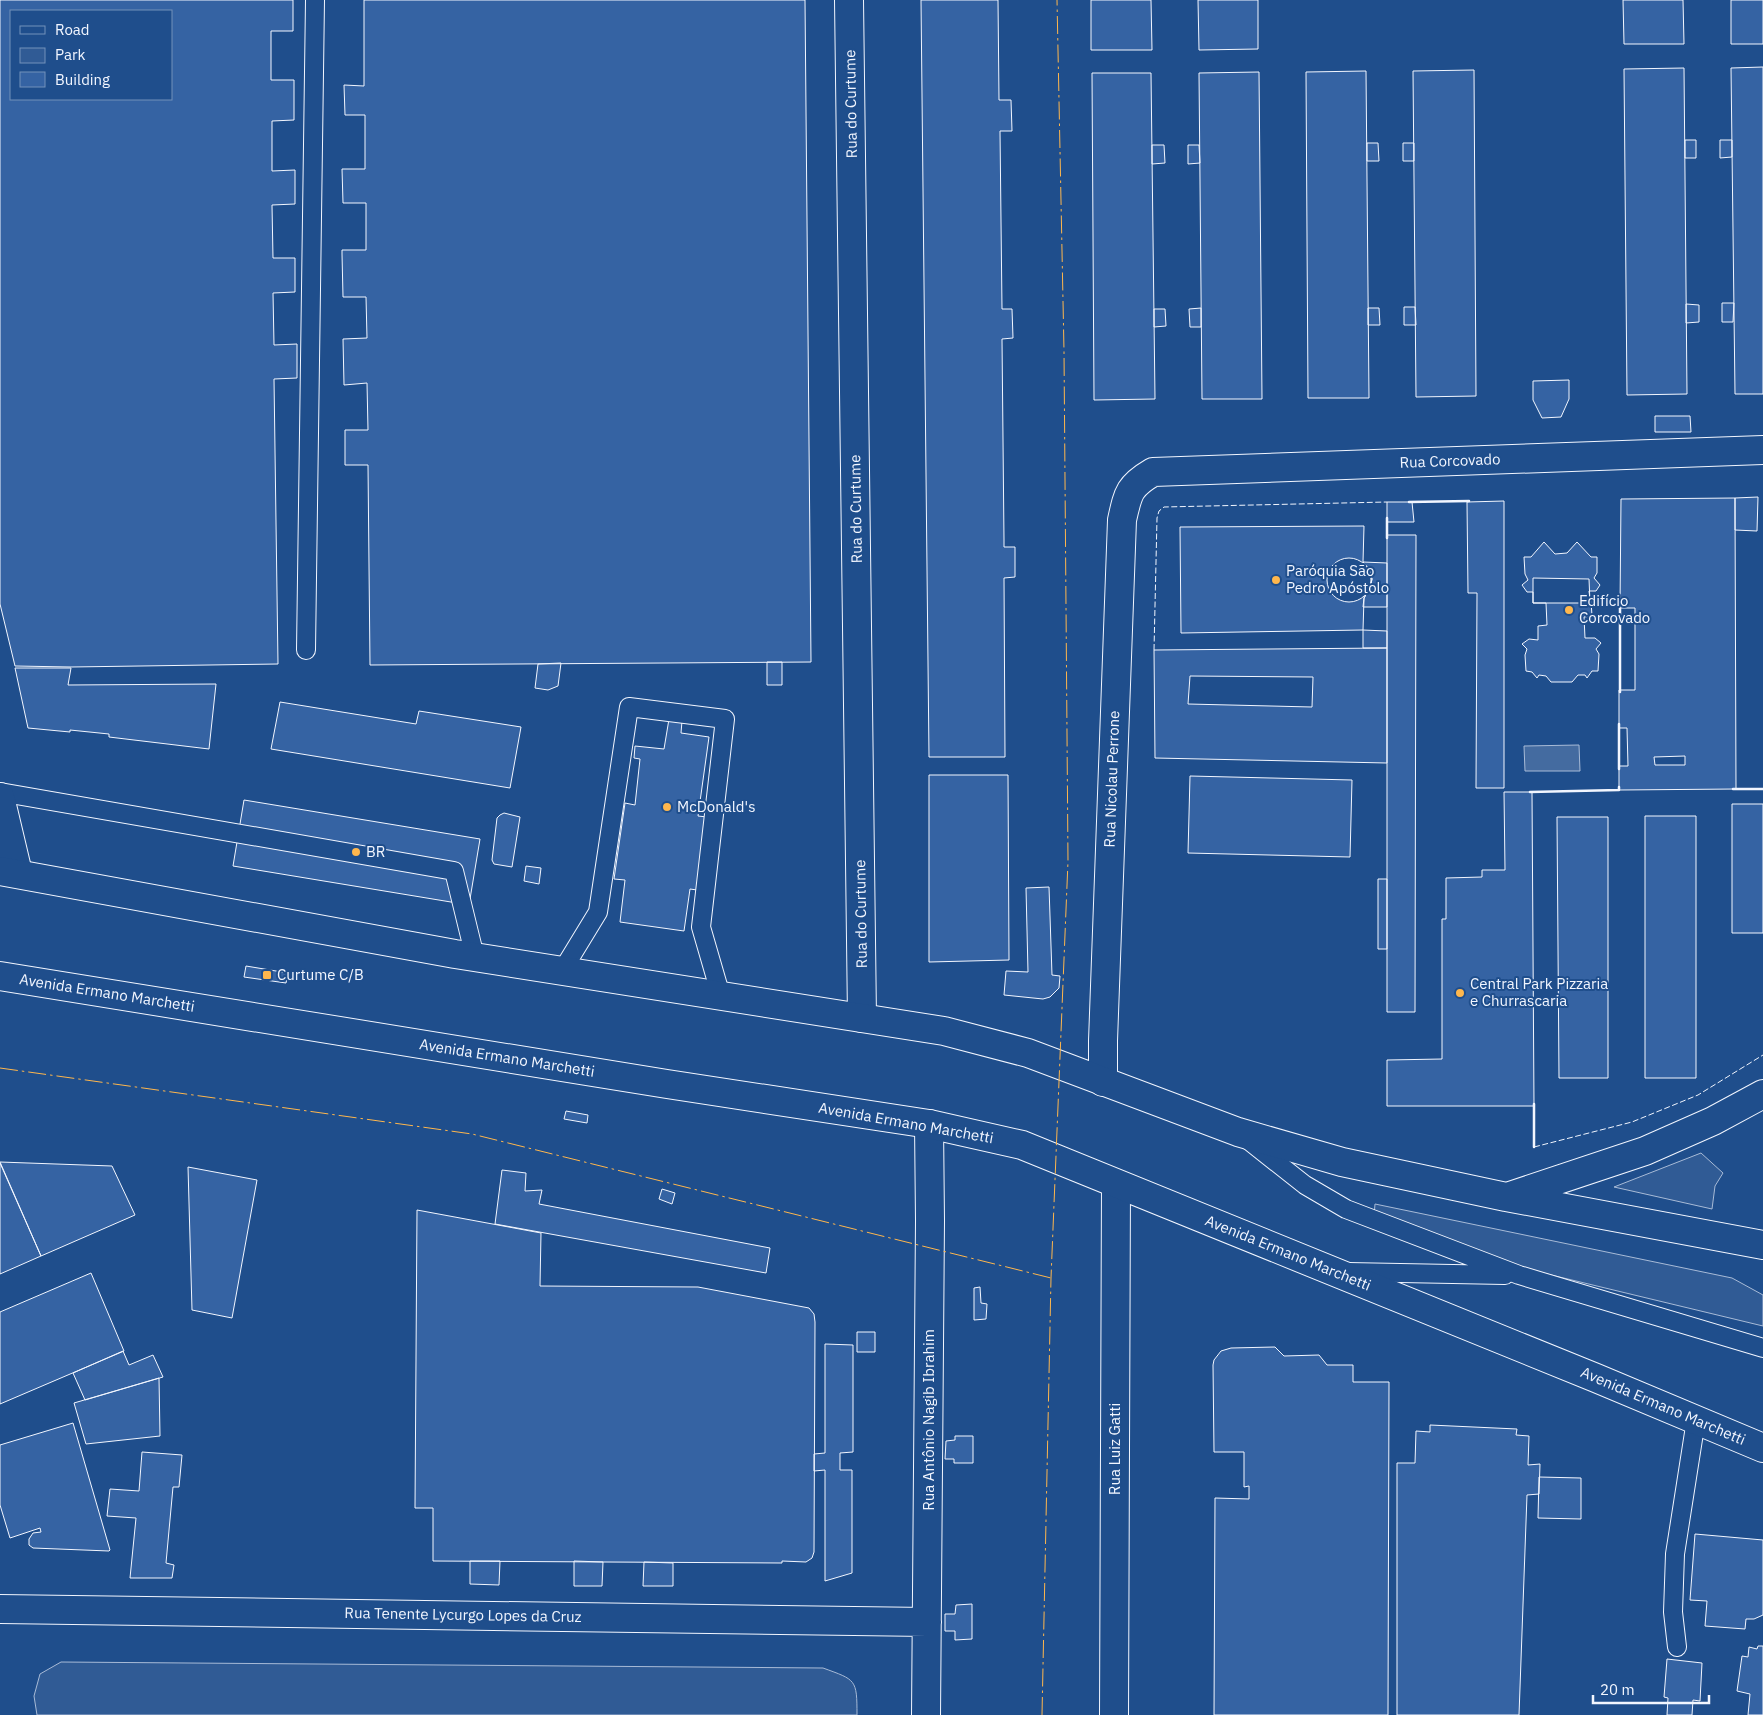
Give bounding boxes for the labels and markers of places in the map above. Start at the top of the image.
place label: Paróquia São Pedro Apóstolo [1286,561,1389,597]
marker: Paróquia São Pedro Apóstolo [1270,574,1282,586]
place label: Edifício Corcovado [1579,591,1650,627]
marker: Edifício Corcovado [1563,604,1575,616]
place label: McDonald's [677,797,755,816]
marker: McDonald's [661,801,673,813]
place label: BR [366,842,385,861]
marker: BR [350,846,362,858]
place label: Curtume C/B [277,965,364,984]
marker: Curtume C/B [261,969,273,981]
place label: Central Park Pizzaria e Churrascaria [1470,974,1608,1010]
marker: Central Park Pizzaria e Churrascaria [1454,987,1466,999]

